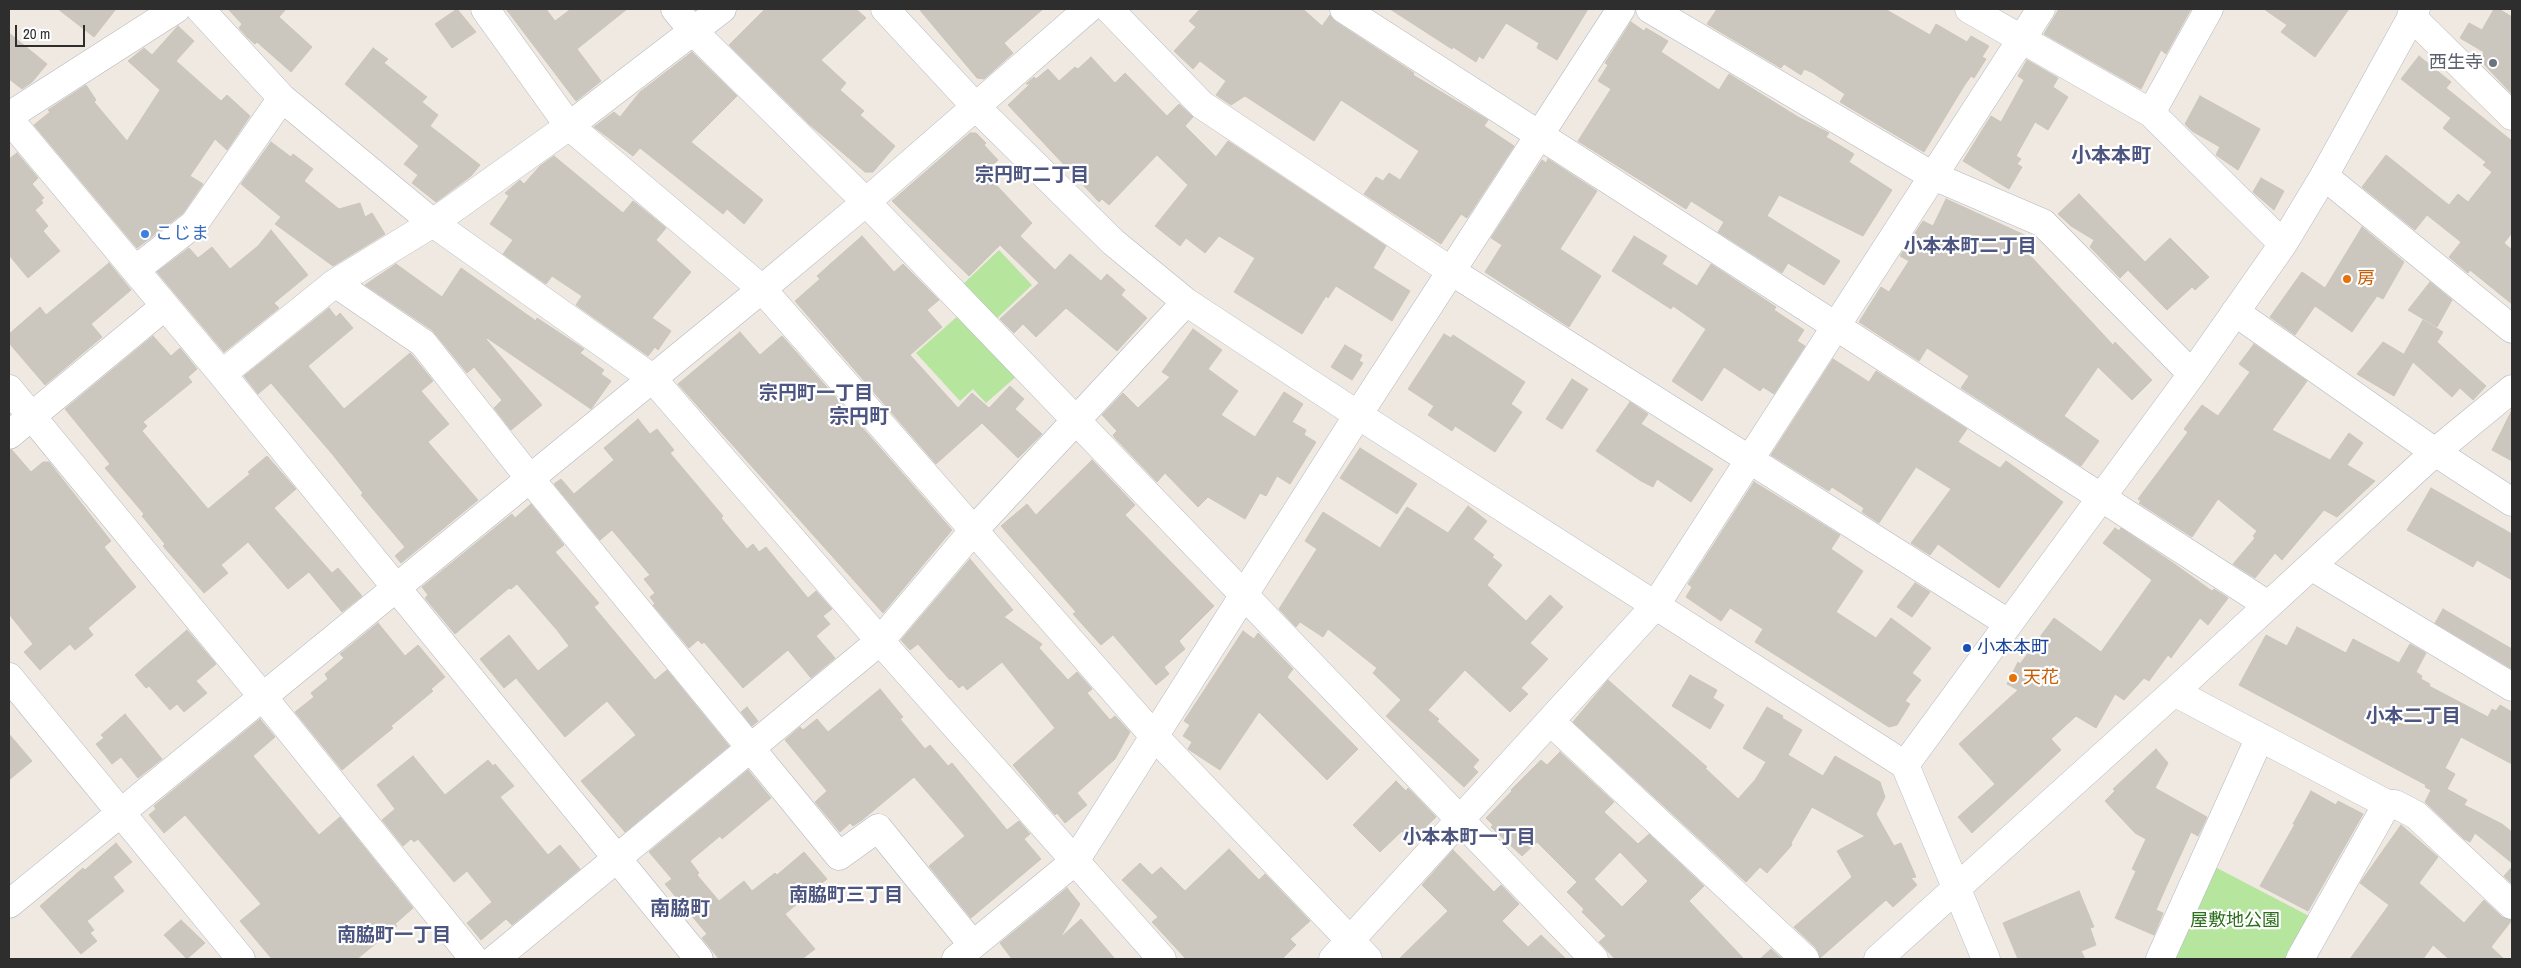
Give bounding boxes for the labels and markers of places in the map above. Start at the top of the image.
place label: 西生寺 [2429,52,2483,74]
marker: 西生寺 [2487,57,2499,69]
place label: こじま [155,223,209,245]
marker: こじま [139,228,151,240]
place label: 房 [2357,268,2375,290]
marker: 房 [2341,273,2353,285]
place label: 小本本町 [1977,637,2049,659]
marker: 小本本町 [1961,642,1973,654]
place label: 天花 [2023,667,2059,689]
marker: 天花 [2007,672,2019,684]

